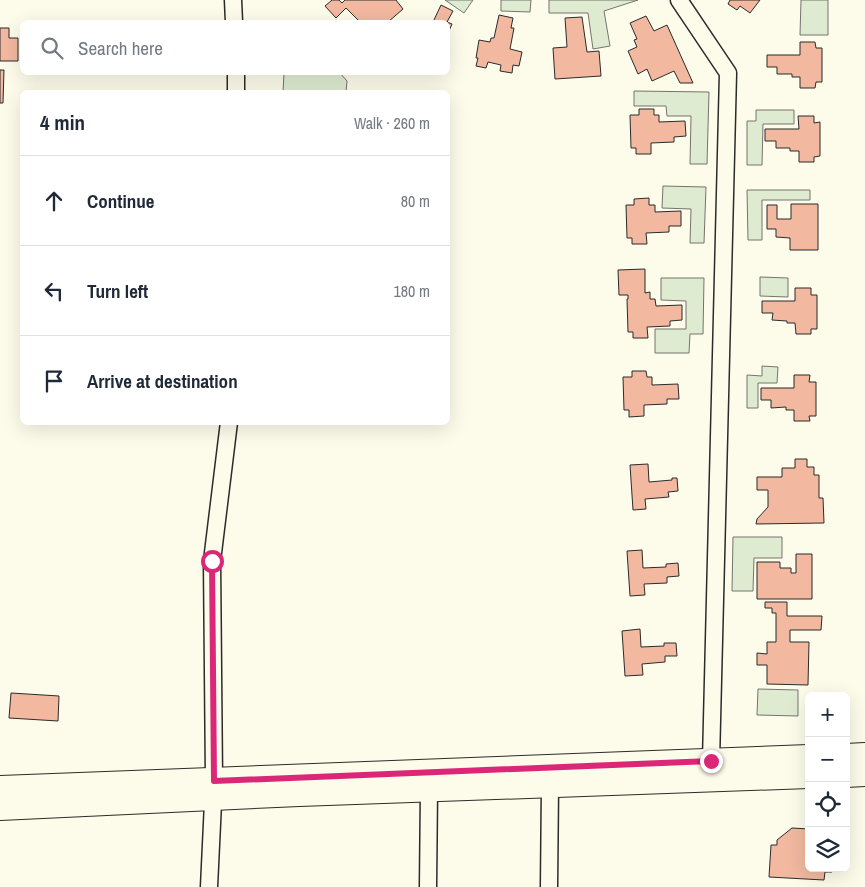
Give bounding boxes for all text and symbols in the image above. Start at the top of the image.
search box [20,20,450,75]
icon: search [38,34,66,62]
text: Search here [78,35,163,61]
text: 4 min [40,108,85,137]
text: Walk · 260 m [354,112,430,134]
icon: ahead [40,187,68,215]
text: Continue [87,188,155,214]
text: 80 m [401,190,430,212]
icon: left [40,277,68,305]
text: Turn left [87,278,148,304]
text: 180 m [394,280,430,302]
icon: arrive [40,367,68,395]
text: Arrive at destination [87,368,238,394]
route start [201,550,224,573]
map controls [805,692,850,872]
button: + [805,692,850,737]
button: − [805,737,850,782]
route end [700,750,723,773]
button: locate [805,782,850,827]
button: layers [805,827,850,872]

